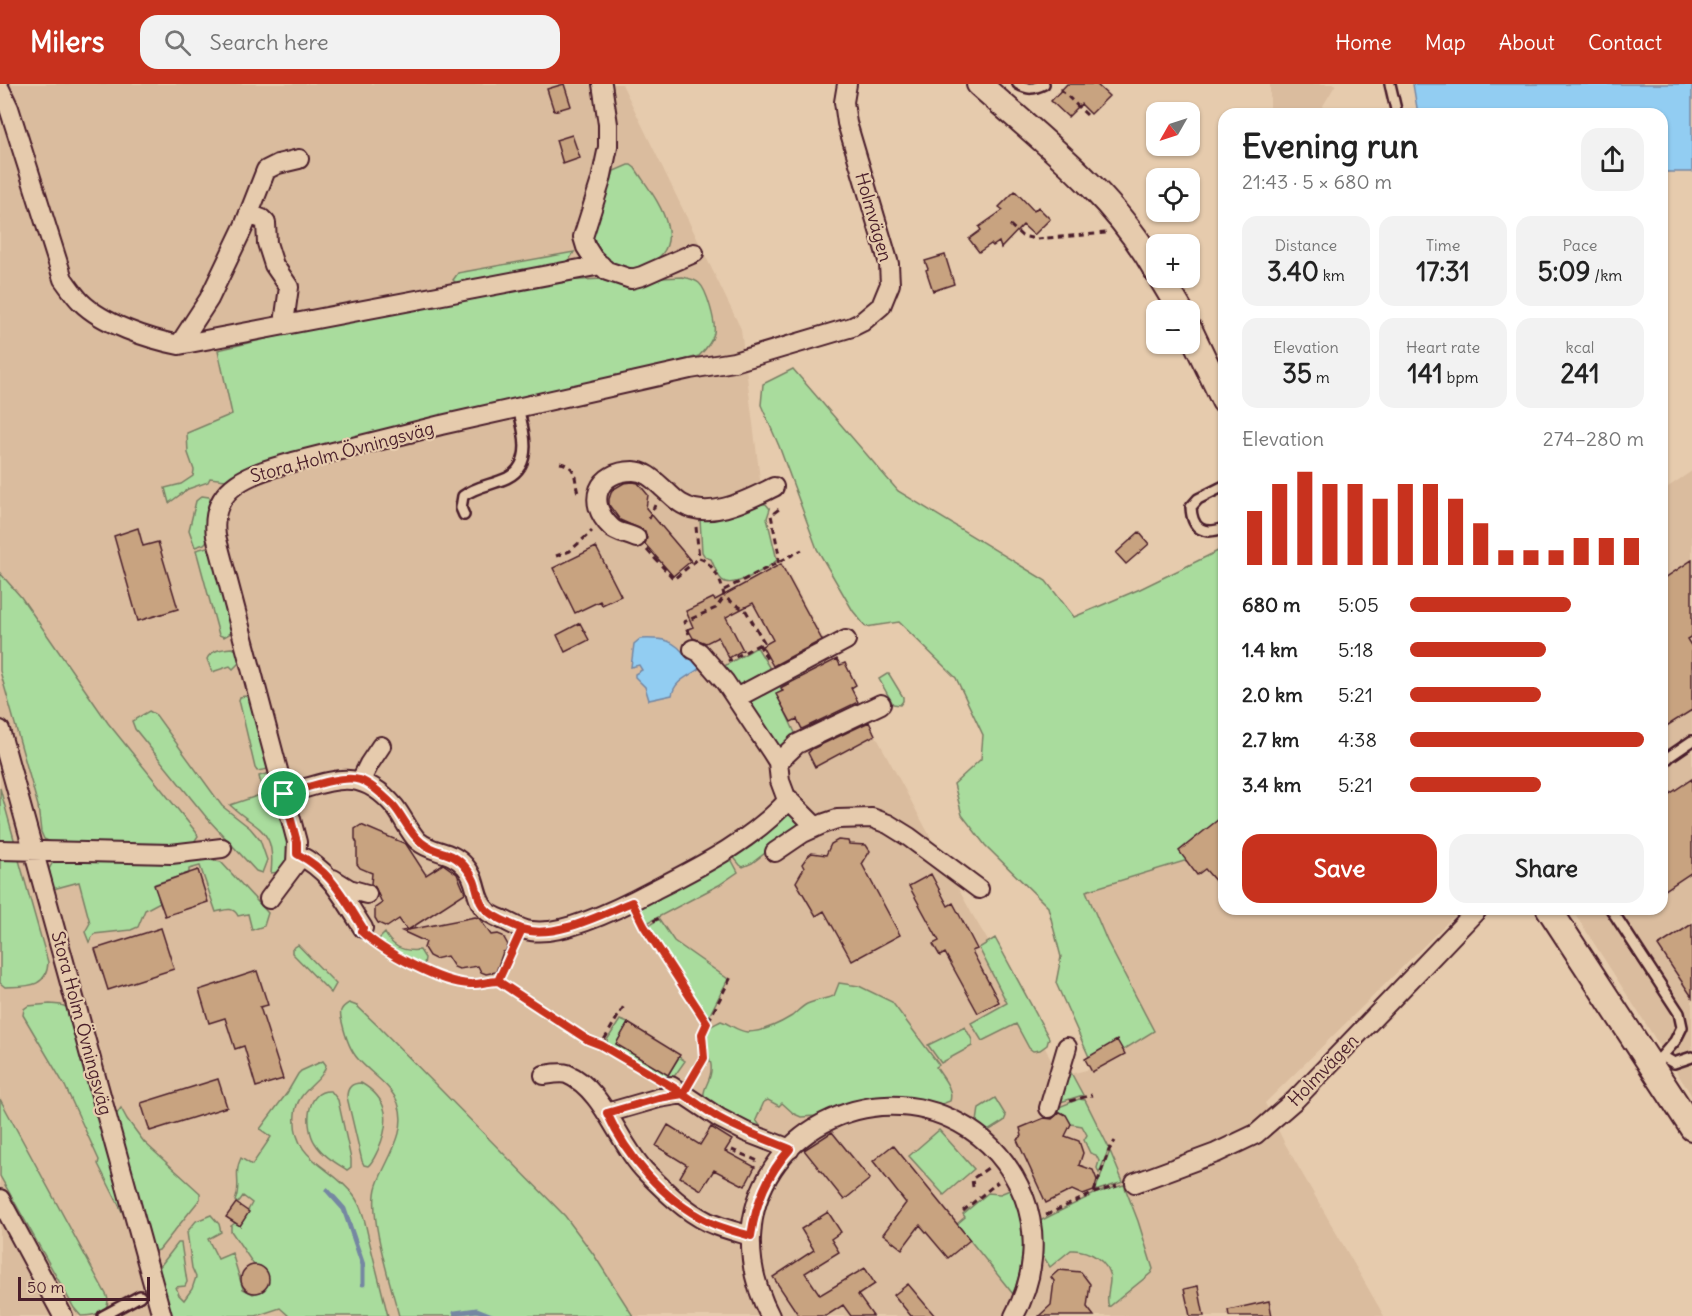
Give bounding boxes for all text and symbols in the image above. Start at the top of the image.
search box [140,15,560,69]
text: Milers [30,24,104,60]
icon: search [161,26,194,59]
text: Search here [209,28,329,56]
text: Home [1335,29,1392,56]
text: Map [1425,29,1466,56]
text: About [1499,29,1555,56]
text: Contact [1588,29,1662,56]
north arrow [1146,102,1200,156]
map controls [1146,102,1200,354]
text: Evening run [1242,125,1418,167]
button: share [1581,128,1644,191]
button: locate [1146,168,1200,222]
text: 21:43 · 5 × 680 m [1242,169,1392,194]
street label: Holmvägen [850,170,898,264]
button: + [1146,234,1200,288]
text: Distance [1275,235,1337,255]
text: Time [1426,235,1460,255]
text: Pace [1563,235,1597,255]
text: 3.40 [1267,255,1319,288]
text: 17:31 [1416,255,1470,288]
text: 5:09 [1538,255,1591,288]
text: km [1319,265,1345,285]
text: /km [1591,265,1622,285]
button: − [1146,300,1200,354]
text: Elevation [1273,337,1339,357]
text: Heart rate [1406,337,1480,357]
text: kcal [1566,337,1594,357]
text: 35 [1282,357,1312,390]
text: 141 [1407,357,1443,390]
text: 241 [1561,357,1599,390]
text: m [1312,367,1330,387]
text: bpm [1443,367,1479,387]
street label: Stora Holm Övningsväg [248,416,436,488]
text: Elevation [1242,426,1324,451]
text: 274–280 m [1543,426,1644,451]
text: 680 m [1242,592,1301,617]
text: 5:05 [1338,592,1379,617]
text: 1.4 km [1242,637,1298,662]
text: 5:18 [1338,637,1373,662]
text: 2.0 km [1242,682,1303,707]
text: 5:21 [1338,682,1373,707]
text: 2.7 km [1242,727,1299,752]
text: 4:38 [1338,727,1377,752]
pin [258,768,309,819]
text: 3.4 km [1242,772,1301,797]
text: 5:21 [1338,772,1373,797]
icon: arrive [267,777,300,810]
button: Save [1242,834,1437,903]
button: Share [1449,834,1644,903]
street label: Stora Holm Övningsväg [46,929,118,1117]
street label: Holmvägen [1283,1029,1363,1111]
scale bar [18,1274,150,1302]
text: 50 m [27,1277,65,1297]

